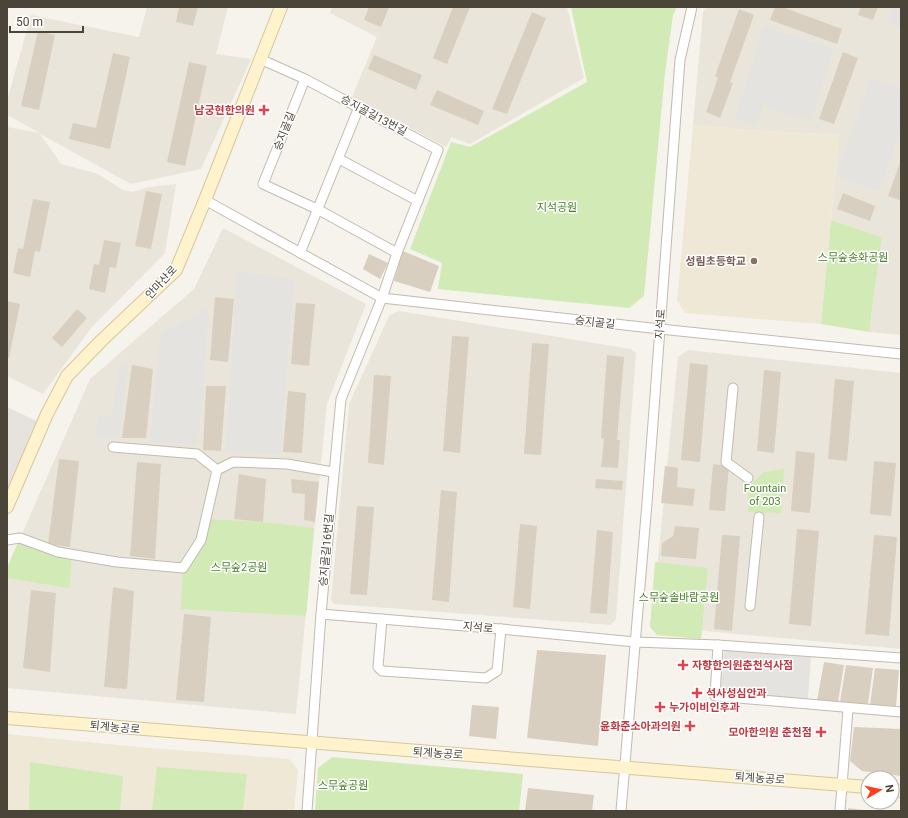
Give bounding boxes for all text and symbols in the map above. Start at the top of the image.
scale bar [10,8,83,34]
text: 50 m [16,15,43,29]
street label: 승지골길13번길 [338,93,409,138]
place label: 남궁현한의원 [194,104,255,117]
marker: 남궁현한의원 [258,104,270,116]
street label: 승지골길 [271,110,298,152]
park label: 지석공원 [537,201,577,214]
park label: 스무숲송화공원 [818,251,888,264]
place label: 성림초등학교 [685,255,746,268]
marker: 성림초등학교 [749,256,759,266]
street label: 안마산로 [143,263,180,302]
street label: 지석로 [653,308,668,340]
street label: 승지골길 [574,314,616,331]
park label: Fountain of 203 [744,482,786,508]
street label: 승지골길16번길 [317,513,336,587]
park label: 스무숲2공원 [211,561,267,574]
park label: 스무숲솔바람공원 [639,591,719,604]
street label: 지석로 [462,620,494,635]
marker: 자향한의원춘천석사점 [677,659,689,671]
place label: 자향한의원춘천석사점 [692,659,793,672]
marker: 석사성심안과 [691,687,703,699]
place label: 석사성심안과 [706,687,767,700]
marker: 누가이비인후과 [654,701,666,713]
place label: 누가이비인후과 [669,701,740,714]
street label: 퇴계농공로 [89,719,141,736]
place label: 윤화준소아과의원 [600,720,681,733]
marker: 윤화준소아과의원 [684,720,696,732]
place label: 모아한의원 춘천점 [728,726,812,739]
marker: 모아한의원 춘천점 [815,726,827,738]
street label: 퇴계농공로 [412,745,464,762]
street label: 퇴계농공로 [734,770,786,787]
north arrow [860,770,900,810]
park label: 스무숲공원 [318,779,368,792]
text: N [882,784,896,794]

